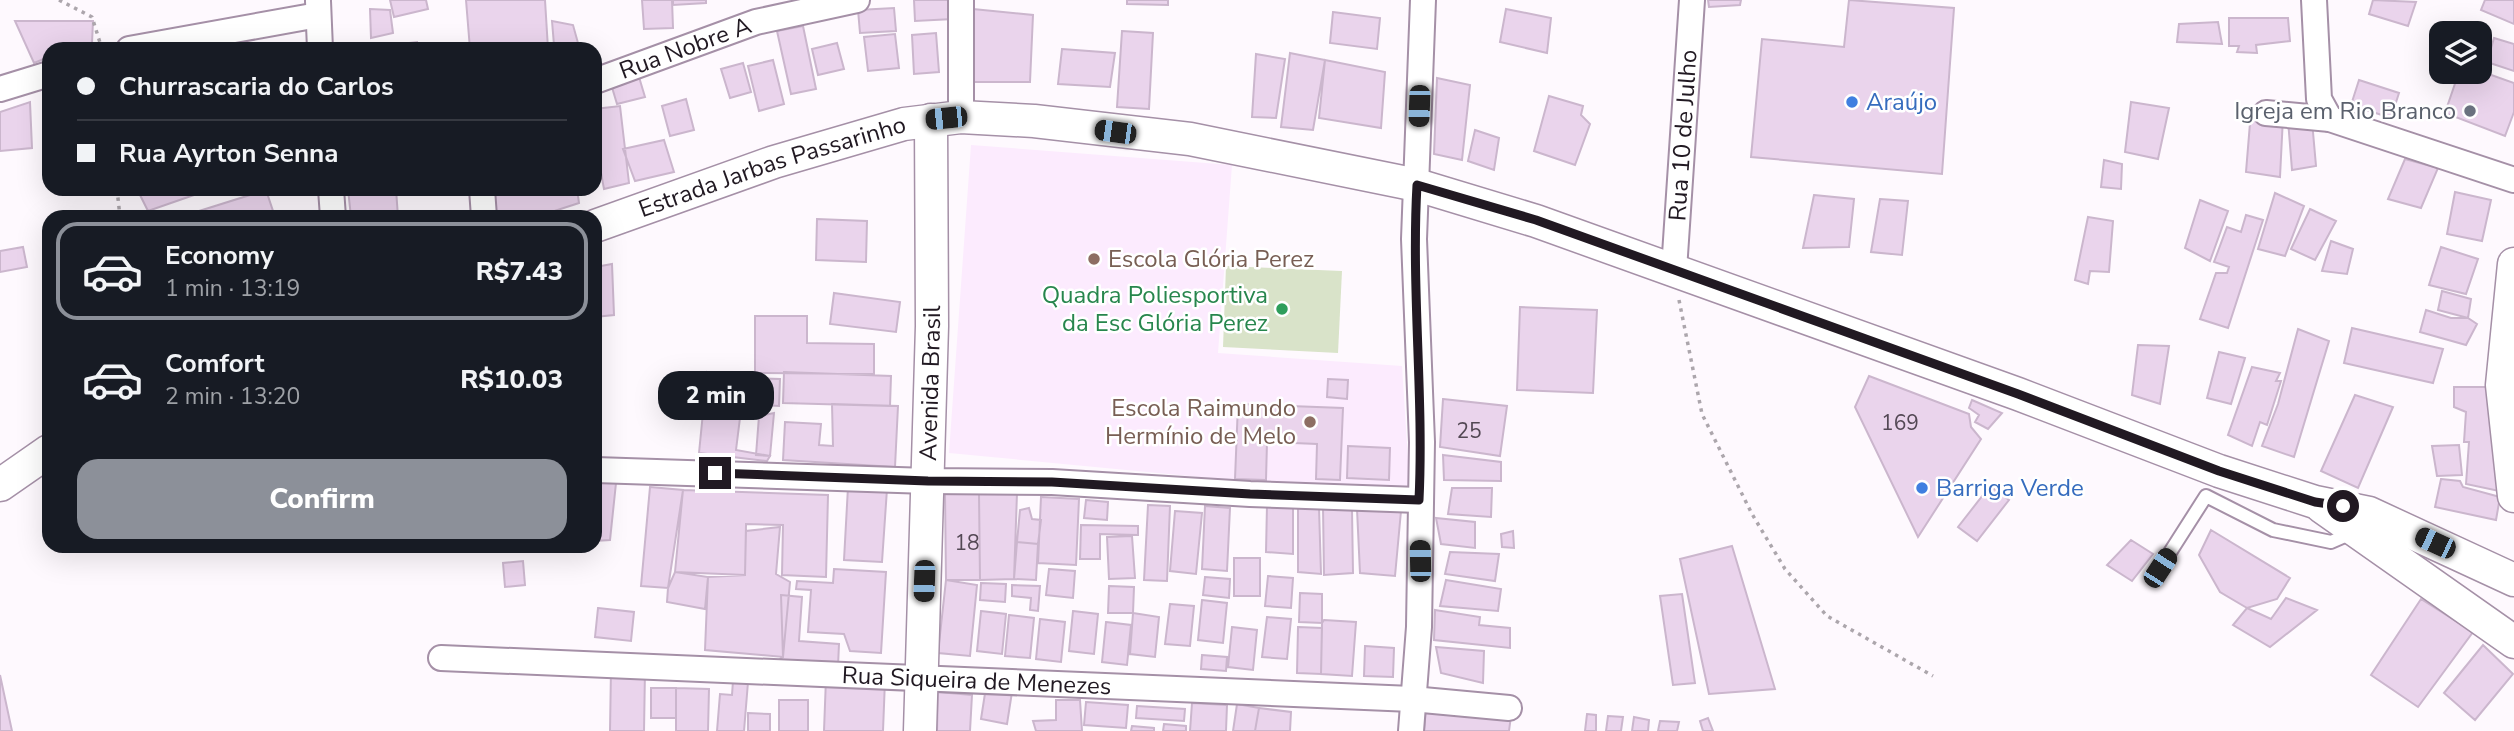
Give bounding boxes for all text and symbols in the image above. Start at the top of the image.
street label: Rua Nobre A [615,9,756,87]
map controls [2429,21,2492,84]
button: layers [2429,21,2492,84]
street label: Rua 10 de Julho [1661,49,1705,222]
text: Churrascaria do Carlos [119,69,394,104]
car [1408,85,1431,127]
place label: Araújo [1866,86,1937,118]
marker: Araújo [1844,94,1860,110]
place label: Igreja em Rio Branco [2234,95,2456,127]
marker: Igreja em Rio Branco [2462,103,2478,119]
car [925,105,968,131]
street label: Estrada Jarbas Passarinho [634,108,910,225]
car [1093,119,1138,145]
text: Rua Ayrton Senna [119,136,339,171]
text: Economy [165,238,274,273]
icon: car [81,240,144,303]
place label: Escola Glória Perez [1108,243,1314,275]
marker: Escola Glória Perez [1086,251,1102,267]
text: R$7.43 [476,254,563,289]
text: 1 min · 13:19 [165,273,300,304]
place label: Quadra Poliesportiva da Esc Glória Perez [1042,279,1268,339]
marker: Quadra Poliesportiva da Esc Glória Perez [1274,301,1290,317]
street label: Avenida Brasil [912,305,948,461]
text: Comfort [165,346,265,381]
icon: car [81,348,144,411]
text: R$10.03 [460,362,563,397]
callout: 2 min [657,372,773,420]
text: 2 min [686,380,746,411]
text: 2 min · 13:20 [165,381,300,412]
place label: Escola Raimundo Hermínio de Melo [1105,392,1296,452]
house number: 169 [1881,409,1919,437]
marker: Escola Raimundo Hermínio de Melo [1302,414,1318,430]
house number: 25 [1456,417,1482,445]
route end [699,457,731,489]
button: Confirm [77,459,567,539]
place label: Barriga Verde [1936,472,2084,504]
marker: Barriga Verde [1914,480,1930,496]
route start [2327,490,2359,522]
car [2412,525,2459,561]
house number: 18 [954,529,980,557]
car [1410,540,1431,582]
car [2140,545,2181,591]
car [913,560,936,602]
street label: Rua Siqueira de Menezes [841,659,1112,702]

